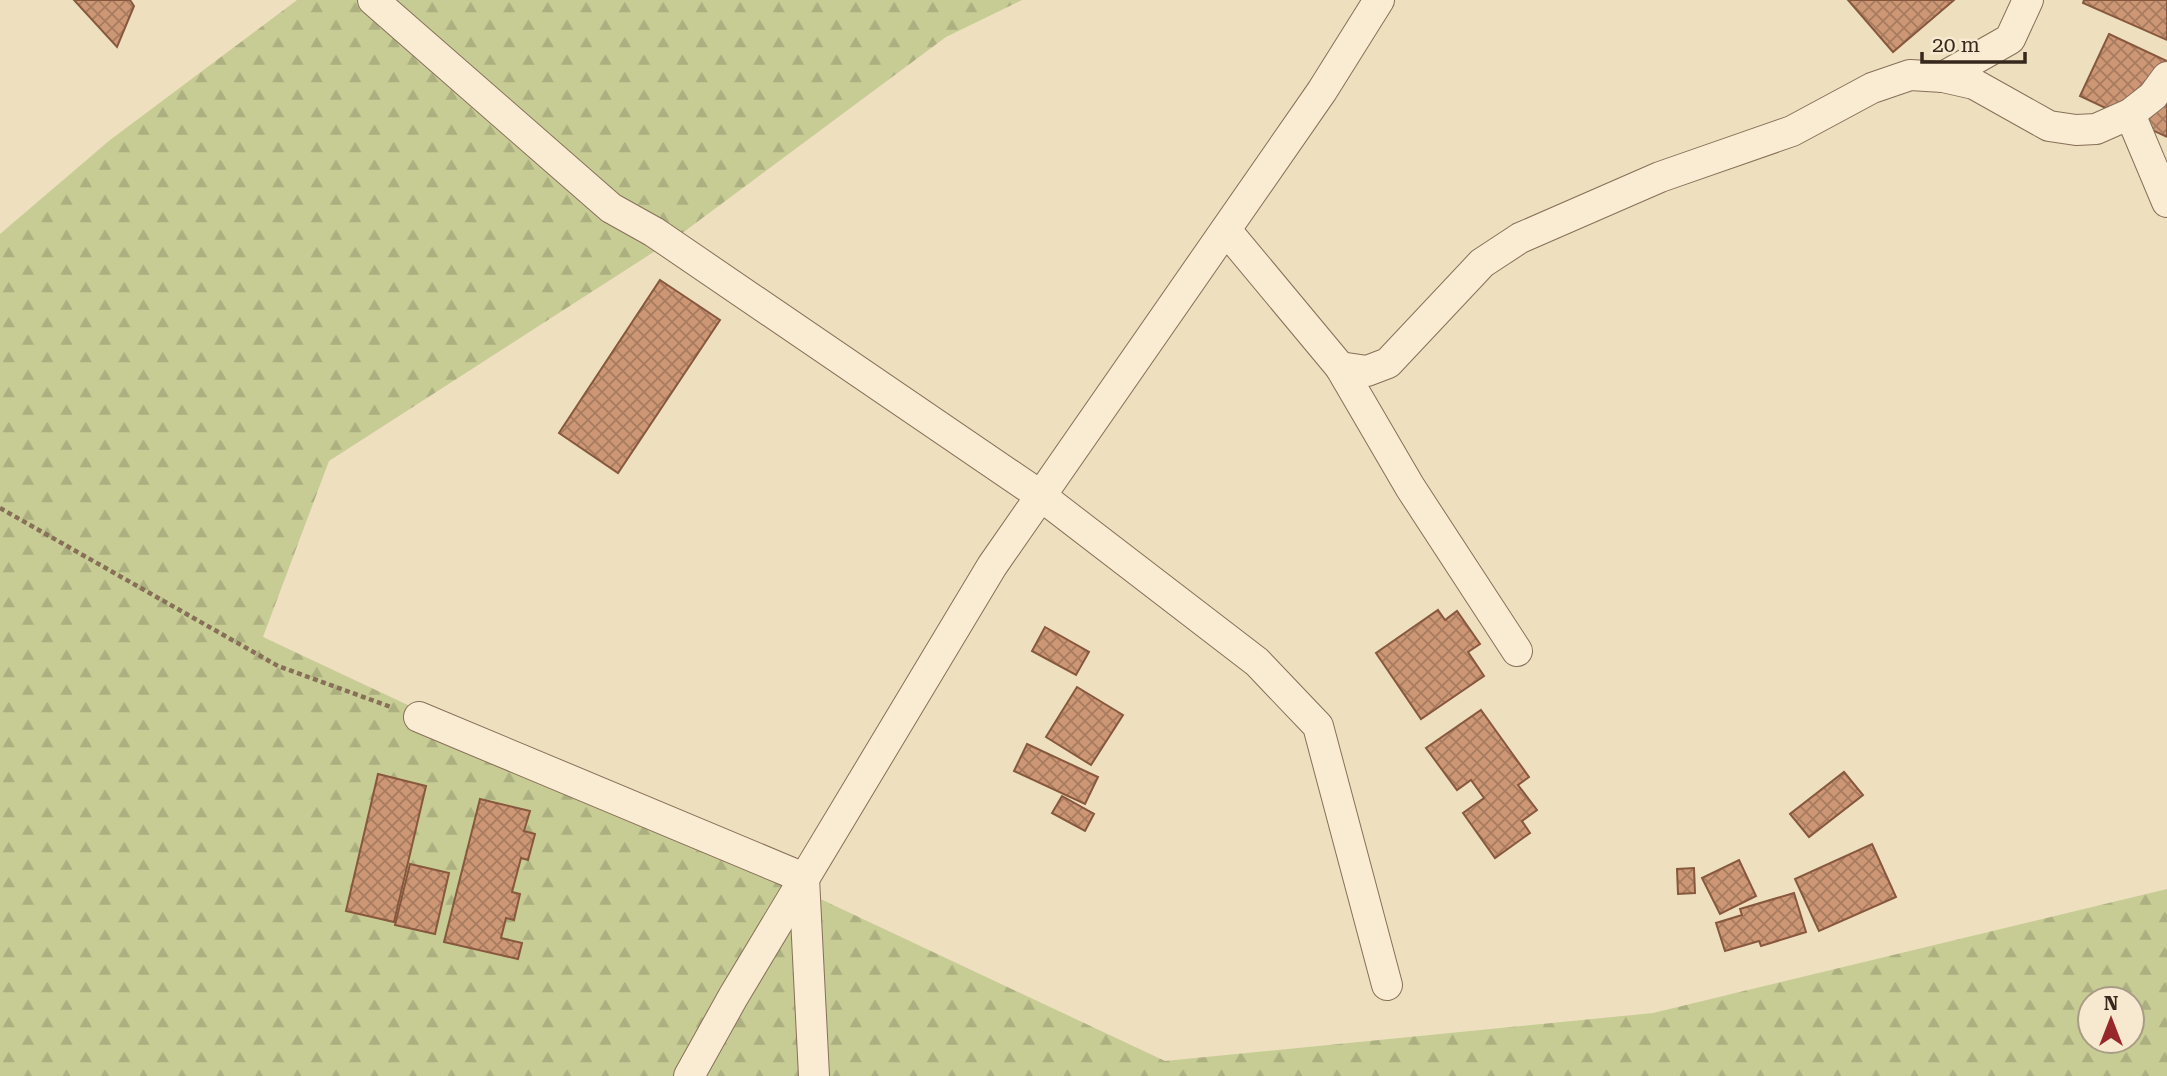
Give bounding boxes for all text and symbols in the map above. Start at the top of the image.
scale bar [1922,21,2025,65]
text: 20 m [1932,33,1980,57]
north arrow [2076,985,2146,1055]
text: N [2104,992,2119,1015]

